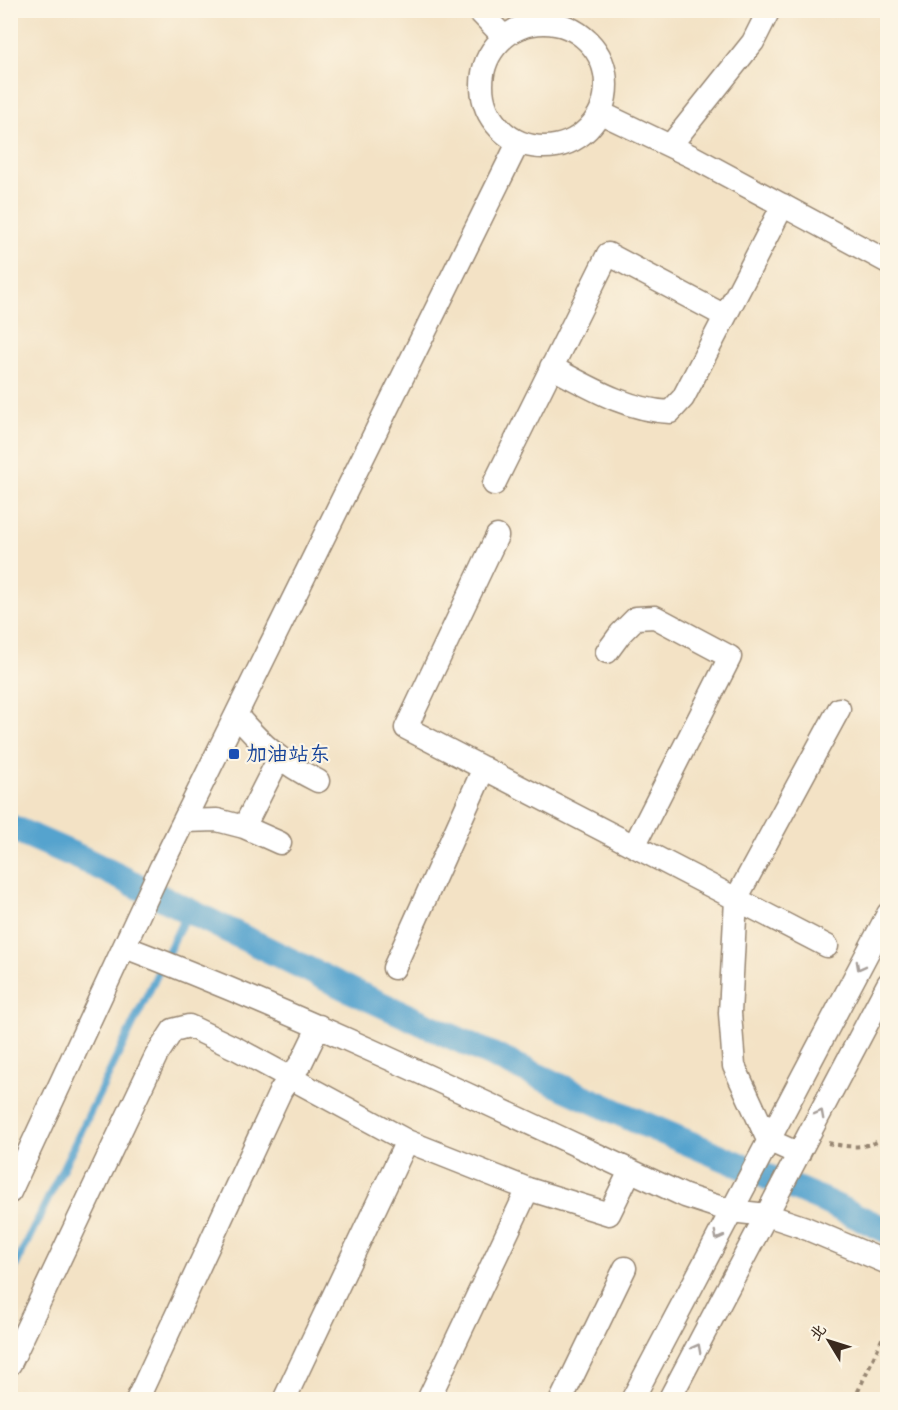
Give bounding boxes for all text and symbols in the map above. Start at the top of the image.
place label: 加油站东 [246,741,330,771]
marker: 加油站东 [227,747,241,761]
one-way arrow [856,960,867,970]
one-way arrow [812,1109,824,1120]
one-way arrow [714,1230,725,1240]
north arrow [799,1311,859,1371]
text: 北 [804,1319,833,1347]
one-way arrow [690,1343,701,1354]

